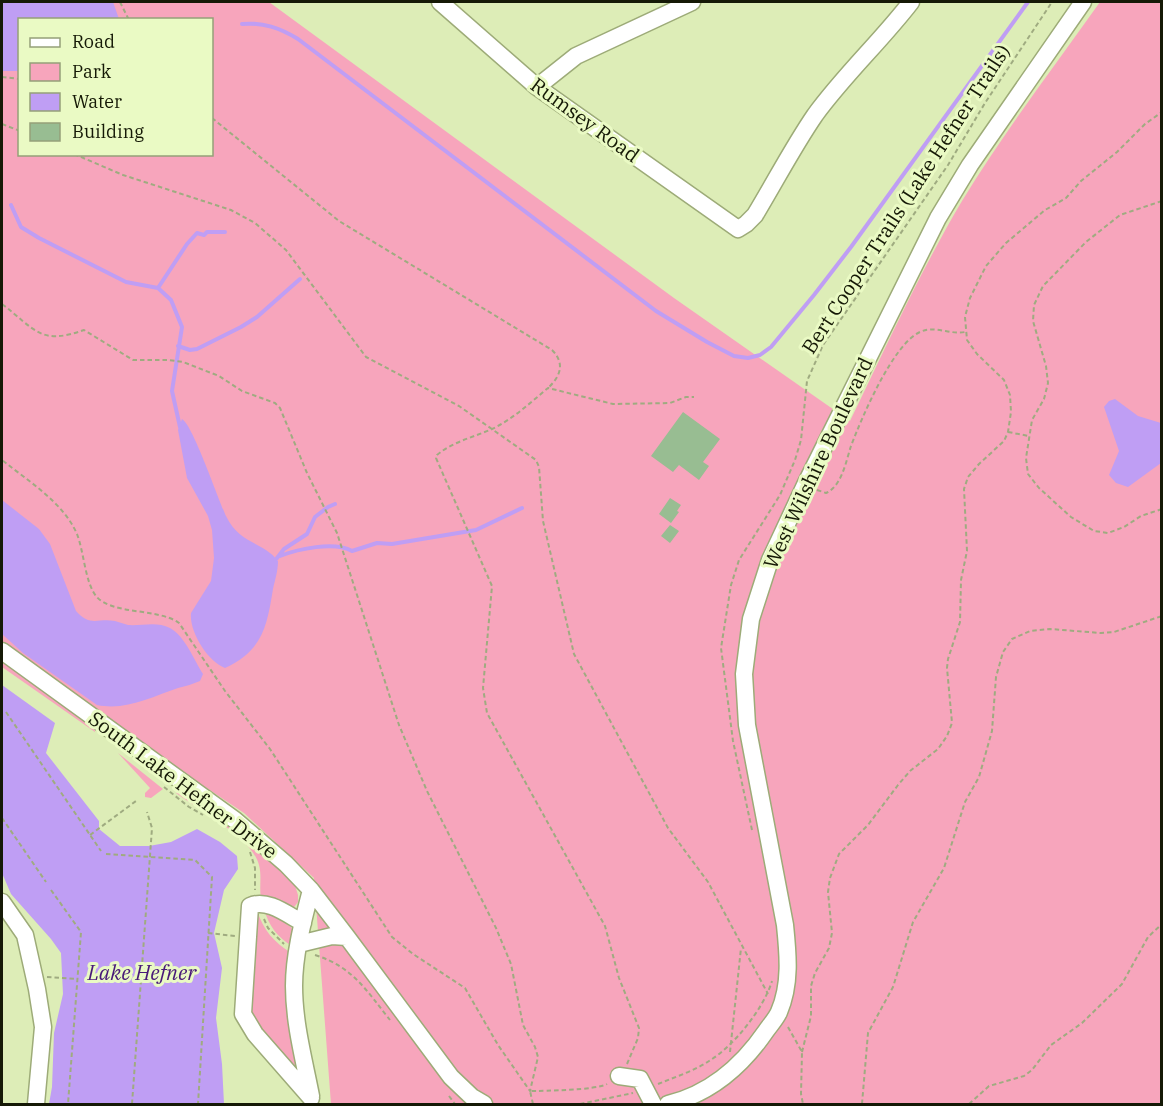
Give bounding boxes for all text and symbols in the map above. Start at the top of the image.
legend [18,18,213,156]
text: Road [72,30,115,53]
street label: Bert Cooper Trails (Lake Hefner Trails) [795,39,1016,359]
text: Park [72,60,112,83]
street label: Rumsey Road [526,71,645,168]
text: Water [72,90,122,113]
text: Building [72,120,144,143]
street label: West Wilshire Boulevard [757,353,879,573]
street label: South Lake Hefner Drive [83,705,283,865]
water label: Lake Hefner [87,958,197,986]

